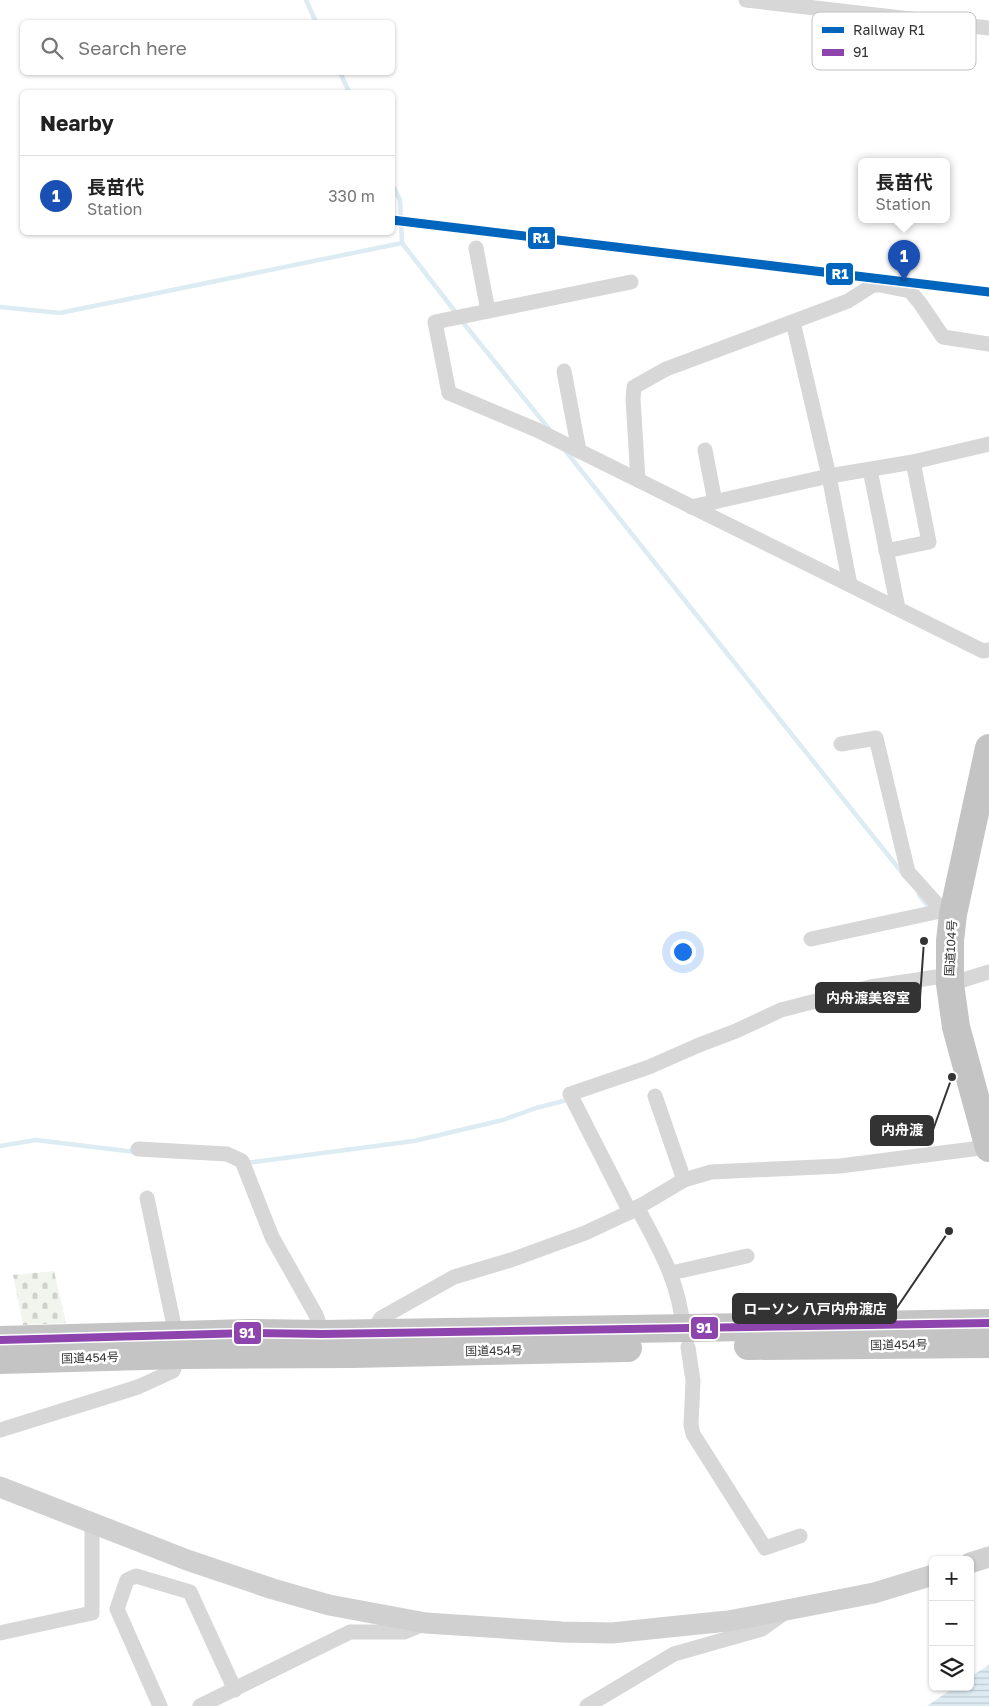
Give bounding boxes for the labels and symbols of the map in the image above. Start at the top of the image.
legend [812,12,976,70]
text: Railway R1 [853,21,925,38]
text: 91 [853,43,868,60]
line badge: R1 [527,226,556,250]
text: R1 [533,229,549,246]
pin: 1 [888,240,920,281]
line badge: R1 [825,262,854,286]
text: R1 [832,265,848,282]
street label: 国道104号 [942,919,959,977]
your location [670,939,696,965]
callout: 内舟渡美容室 [816,983,920,1012]
text: 内舟渡美容室 [826,989,910,1006]
callout: 内舟渡 [871,1116,933,1145]
text: 内舟渡 [881,1121,924,1138]
callout: ローソン 八戸内舟渡店 [733,1294,896,1323]
text: ローソン 八戸内舟渡店 [743,1300,887,1317]
line badge: 91 [690,1316,719,1340]
text: 91 [696,1319,712,1336]
line badge: 91 [233,1321,262,1345]
text: 91 [239,1324,255,1341]
street label: 国道454号 [870,1336,928,1353]
street label: 国道454号 [465,1342,523,1359]
street label: 国道454号 [61,1349,119,1366]

